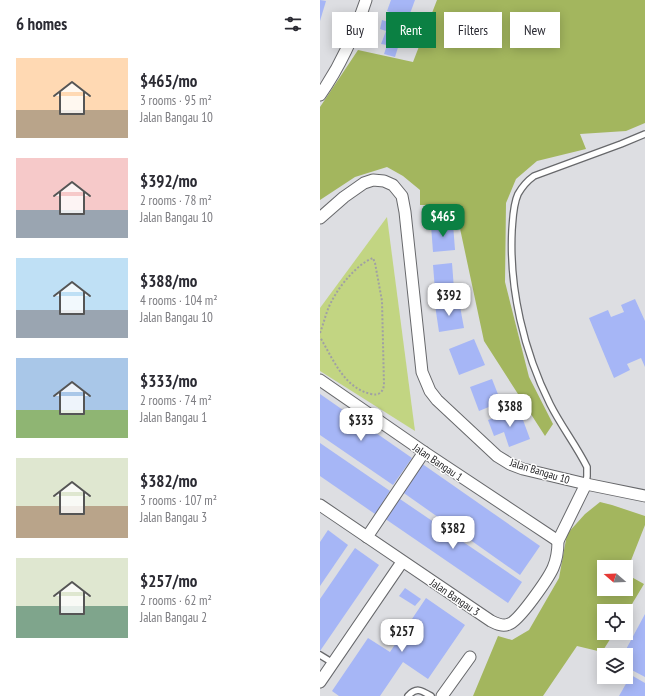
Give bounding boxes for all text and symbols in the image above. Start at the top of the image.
chip: Buy [332,12,378,48]
chip: Rent [386,12,436,48]
chip: Filters [444,12,502,48]
chip: New [510,12,560,48]
text: 6 homes [16,13,67,35]
icon: filters [282,13,304,35]
text: $465/mo [140,70,197,92]
icon: home [48,74,96,122]
text: 3 rooms · 95 m² [140,92,212,109]
text: Jalan Bangau 10 [140,109,213,126]
text: $392/mo [140,170,197,192]
icon: home [48,174,96,222]
text: 2 rooms · 78 m² [140,192,212,209]
pin: $465 [419,204,467,238]
text: $465 [431,208,455,225]
text: Jalan Bangau 10 [140,209,213,226]
text: $388/mo [140,270,197,292]
icon: home [48,274,96,322]
pin: $392 [425,283,473,317]
text: $392 [437,287,461,304]
text: 4 rooms · 104 m² [140,292,218,309]
text: Jalan Bangau 10 [140,309,213,326]
text: $333/mo [140,370,197,392]
icon: home [48,374,96,422]
text: 2 rooms · 74 m² [140,392,212,409]
pin: $388 [486,394,534,428]
text: $388 [498,398,522,415]
pin: $333 [337,408,385,442]
text: Jalan Bangau 1 [140,409,207,426]
text: $333 [349,412,373,429]
street label: Jalan Bangau 1 [410,440,465,484]
street label: Jalan Bangau 10 [507,455,572,487]
text: $382/mo [140,470,197,492]
icon: home [48,474,96,522]
text: 3 rooms · 107 m² [140,492,217,509]
text: Jalan Bangau 3 [140,509,207,526]
pin: $382 [429,516,477,550]
text: $382 [441,520,465,537]
north arrow [597,560,633,596]
map controls [597,560,633,684]
text: $257/mo [140,570,197,592]
icon: home [48,574,96,622]
street label: Jalan Bangau 3 [427,575,482,619]
text: 2 rooms · 62 m² [140,592,212,609]
button: locate [597,604,633,640]
text: Jalan Bangau 2 [140,609,207,626]
pin: $257 [378,619,426,653]
text: $257 [390,623,414,640]
button: layers [597,648,633,684]

